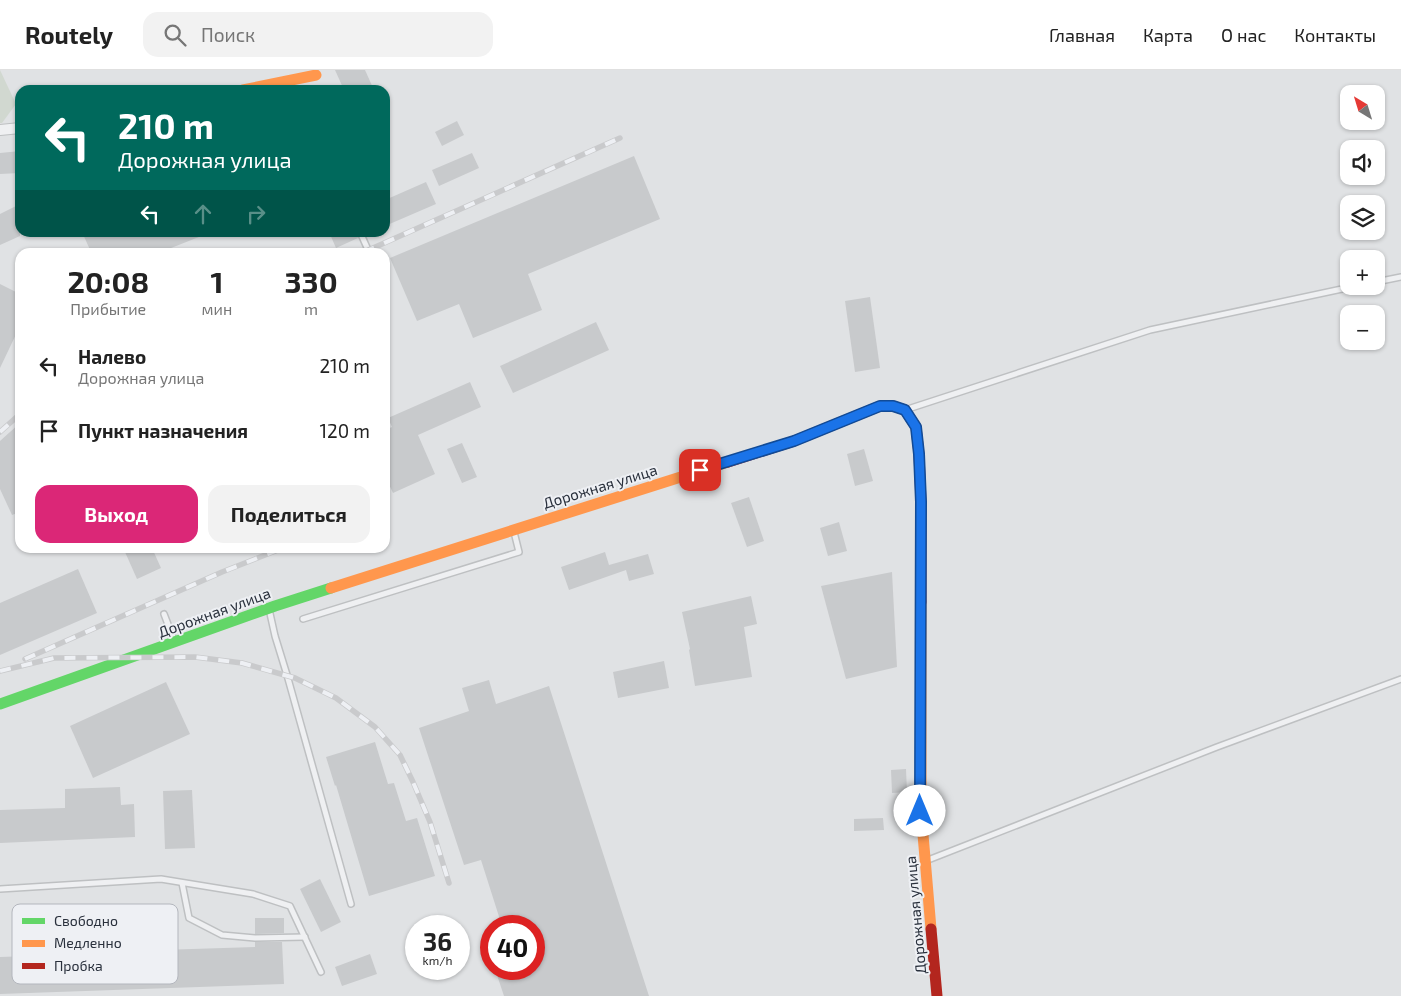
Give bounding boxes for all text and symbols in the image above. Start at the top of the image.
search box [143,12,493,57]
text: Routely [25,20,113,49]
icon: search [161,21,189,49]
text: Поиск [201,23,255,46]
text: Главная [1049,24,1115,46]
text: Карта [1143,24,1193,46]
text: О нас [1221,24,1266,46]
text: Контакты [1294,24,1376,46]
north arrow [1340,85,1385,130]
map controls [1340,85,1385,350]
text: 210 m [118,104,214,146]
icon: left [35,105,100,170]
button: sound [1340,140,1385,185]
text: Дорожная улица [118,146,292,172]
button: layers [1340,195,1385,240]
icon: left [136,200,164,228]
icon: ahead [189,200,217,228]
icon: right [242,200,270,228]
button: + [1340,250,1385,295]
text: 20:08 [67,263,149,299]
text: 1 [210,263,223,299]
text: 330 [285,263,338,299]
text: Прибытие [70,299,146,318]
text: мин [202,299,232,318]
text: m [304,299,318,318]
button: − [1340,305,1385,350]
text: Налево [78,345,146,368]
icon: left [35,352,63,380]
text: 210 m [319,354,370,377]
text: Дорожная улица [78,368,204,387]
icon: arrive [35,417,63,445]
text: Пункт назначения [78,419,248,442]
text: 120 m [319,419,370,442]
pin [679,449,721,491]
icon: arrive [686,456,714,484]
street label: Дорожная улица [541,460,660,513]
button: Выход [35,485,198,543]
button: Поделиться [208,485,370,543]
street label: Дорожная улица [155,583,273,642]
position arrow [893,784,945,836]
street label: Дорожная улица [901,855,930,975]
legend [12,904,178,984]
text: Свободно [54,912,118,929]
speed limit sign: 40 [480,915,545,980]
text: 36 [423,926,452,956]
text: Медленно [54,934,122,951]
text: km/h [423,953,452,967]
text: Пробка [54,957,103,974]

